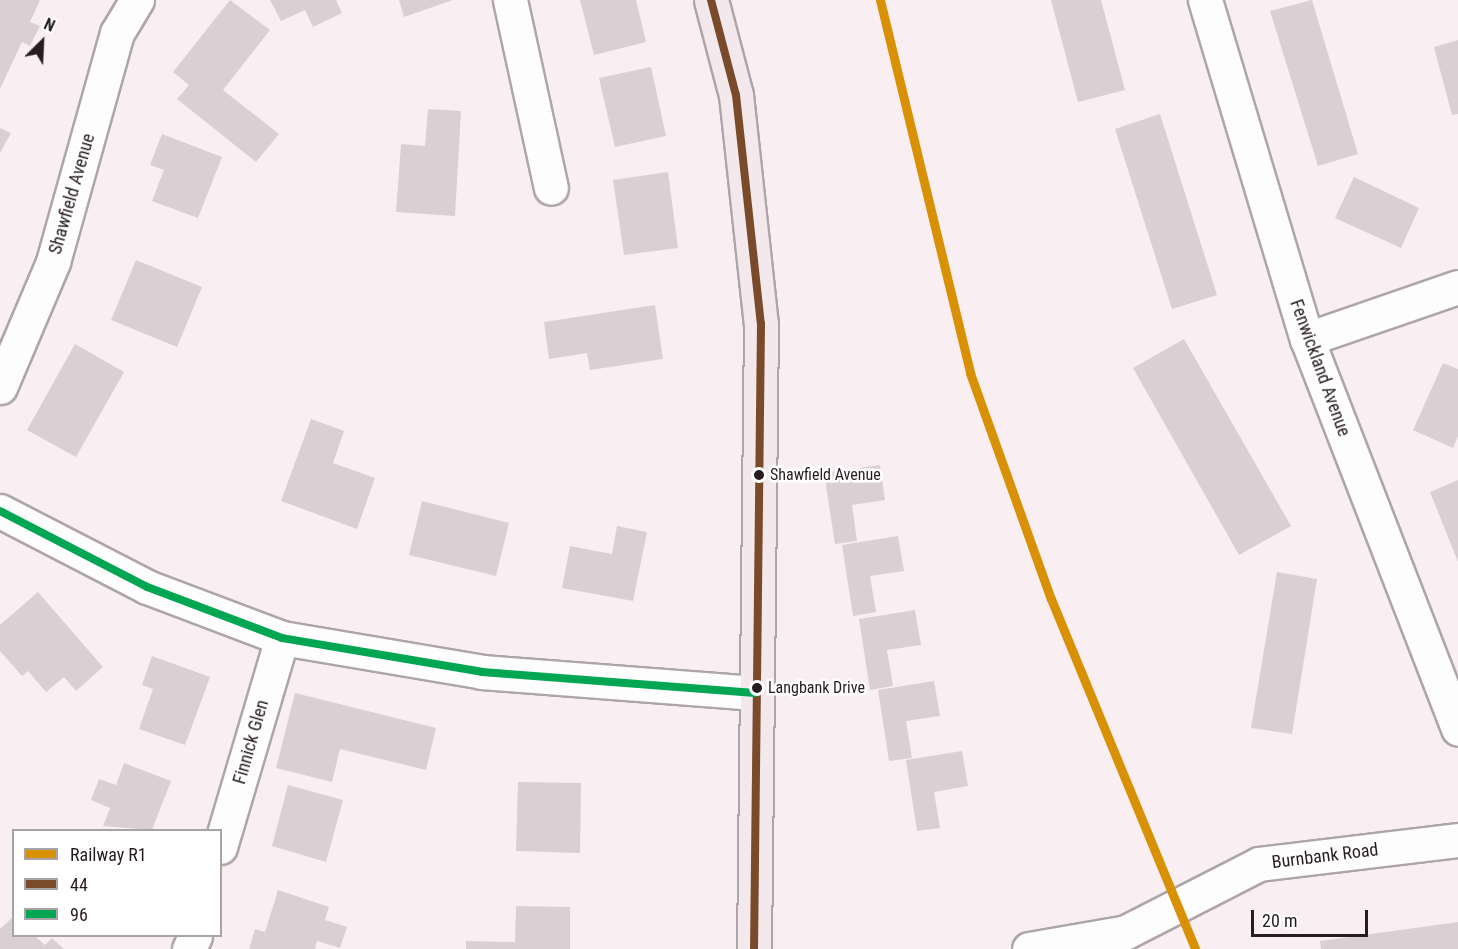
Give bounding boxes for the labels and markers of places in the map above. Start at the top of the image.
place label: Shawfield Avenue [770,465,881,485]
marker: Shawfield Avenue [753,469,765,481]
place label: Langbank Drive [768,678,865,698]
marker: Langbank Drive [751,682,763,694]

